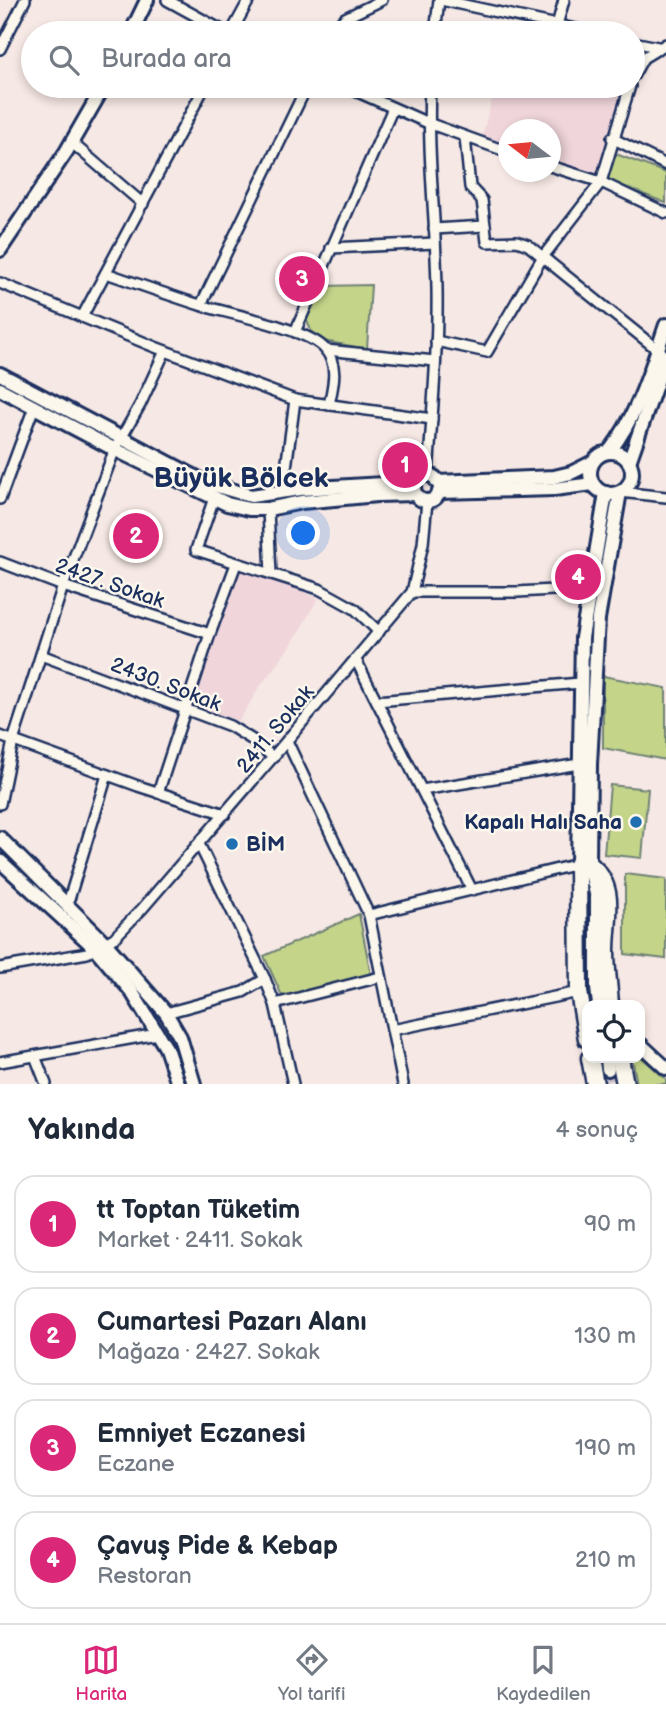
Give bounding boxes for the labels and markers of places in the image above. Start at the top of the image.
pin: 3 [279,253,325,305]
pin: 1 [382,439,428,491]
pin: 2 [113,510,159,562]
pin: 4 [555,551,601,603]
place label: Kapalı Halı Saha [464,810,622,835]
marker: Kapalı Halı Saha [628,814,644,830]
place label: BİM [246,831,285,857]
marker: BİM [224,836,240,852]

